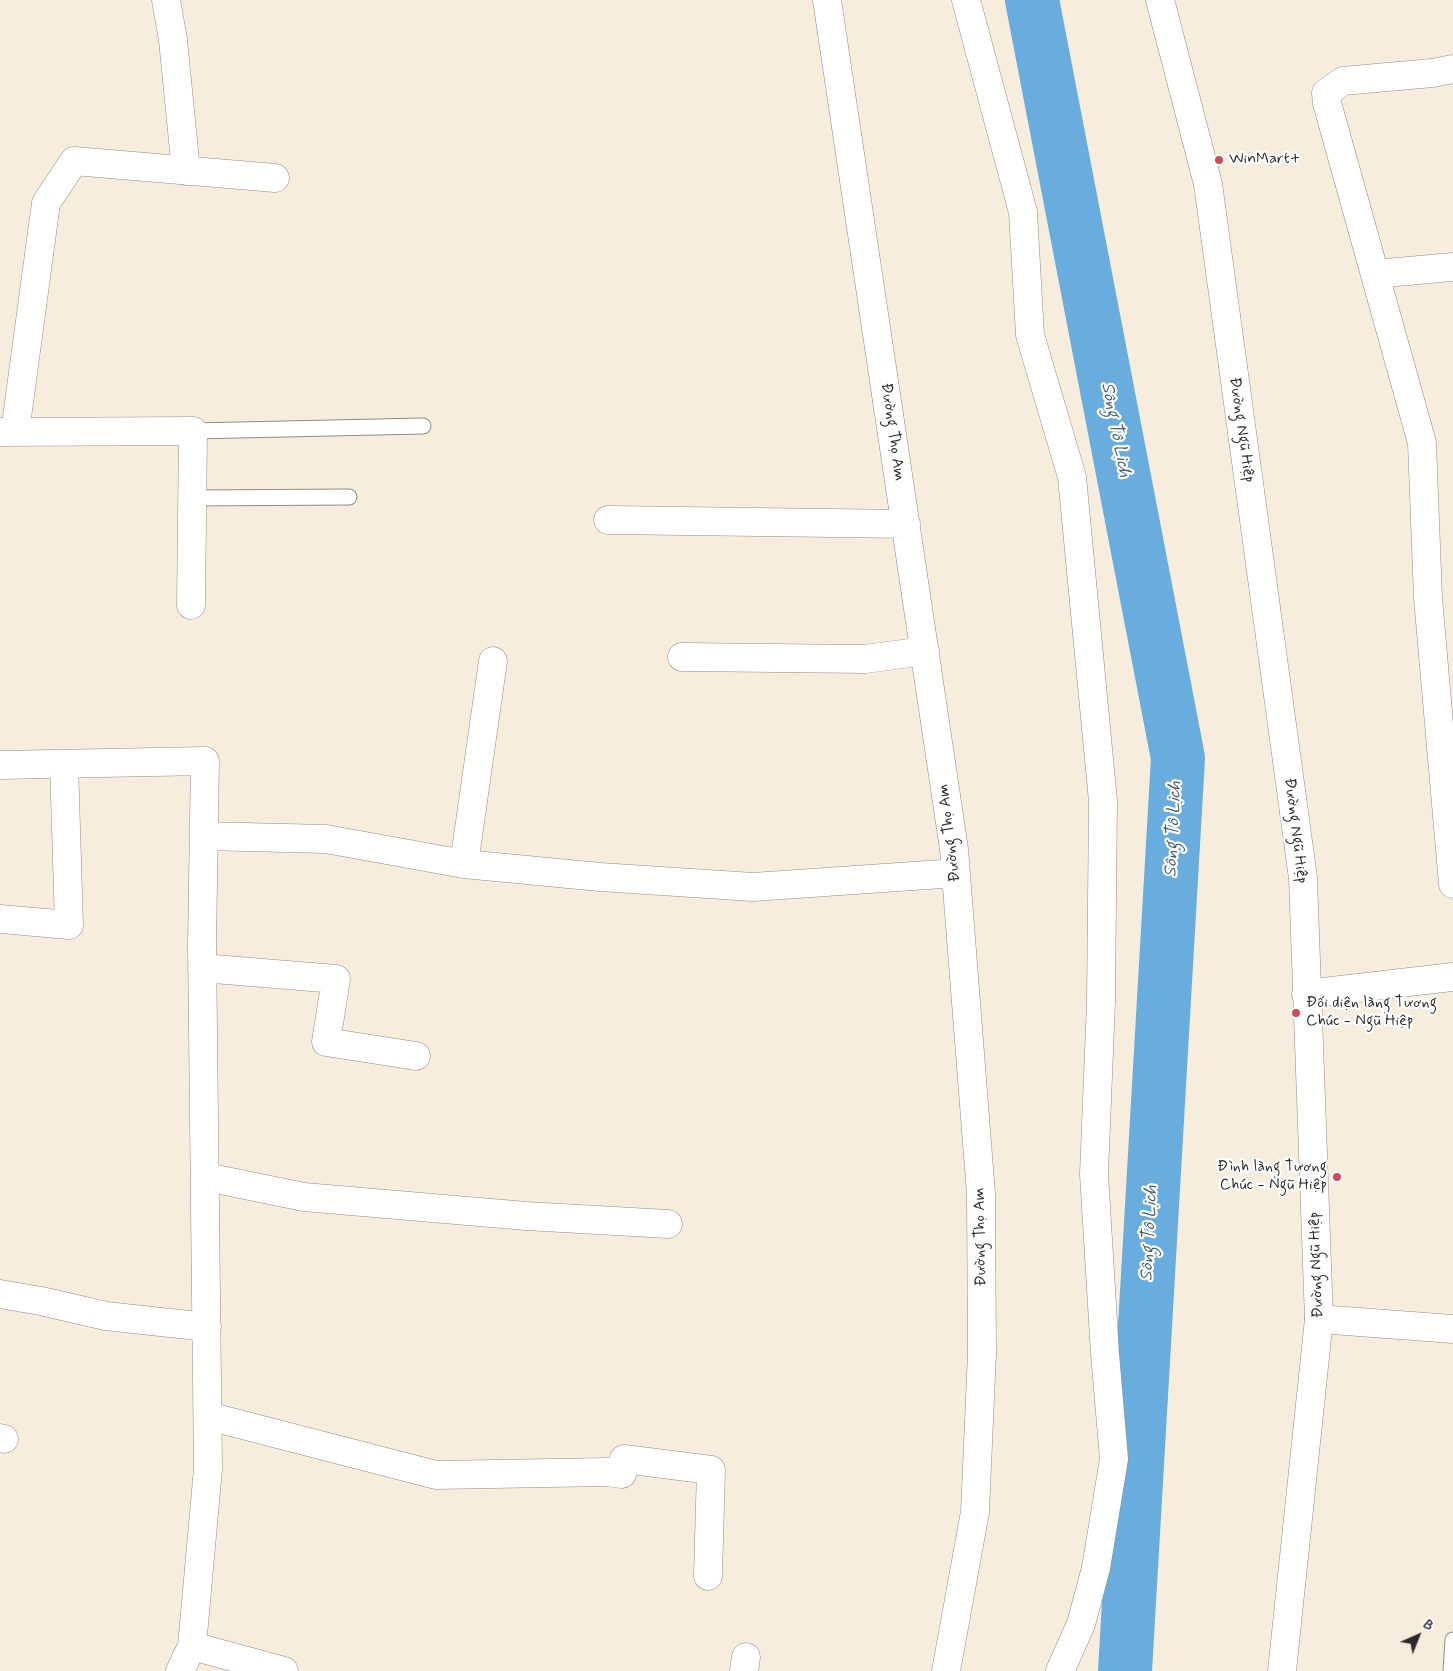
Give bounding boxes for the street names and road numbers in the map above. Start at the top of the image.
street label: Đường Ngũ Hiệp [1224,376,1258,484]
street label: Đường Thọ Am [876,382,908,482]
street label: Đường Ngũ Hiệp [1279,777,1311,885]
street label: Đường Thọ Am [934,783,966,883]
street label: Đường Thọ Am [971,1187,991,1287]
street label: Đường Ngũ Hiệp [1306,1211,1328,1319]

